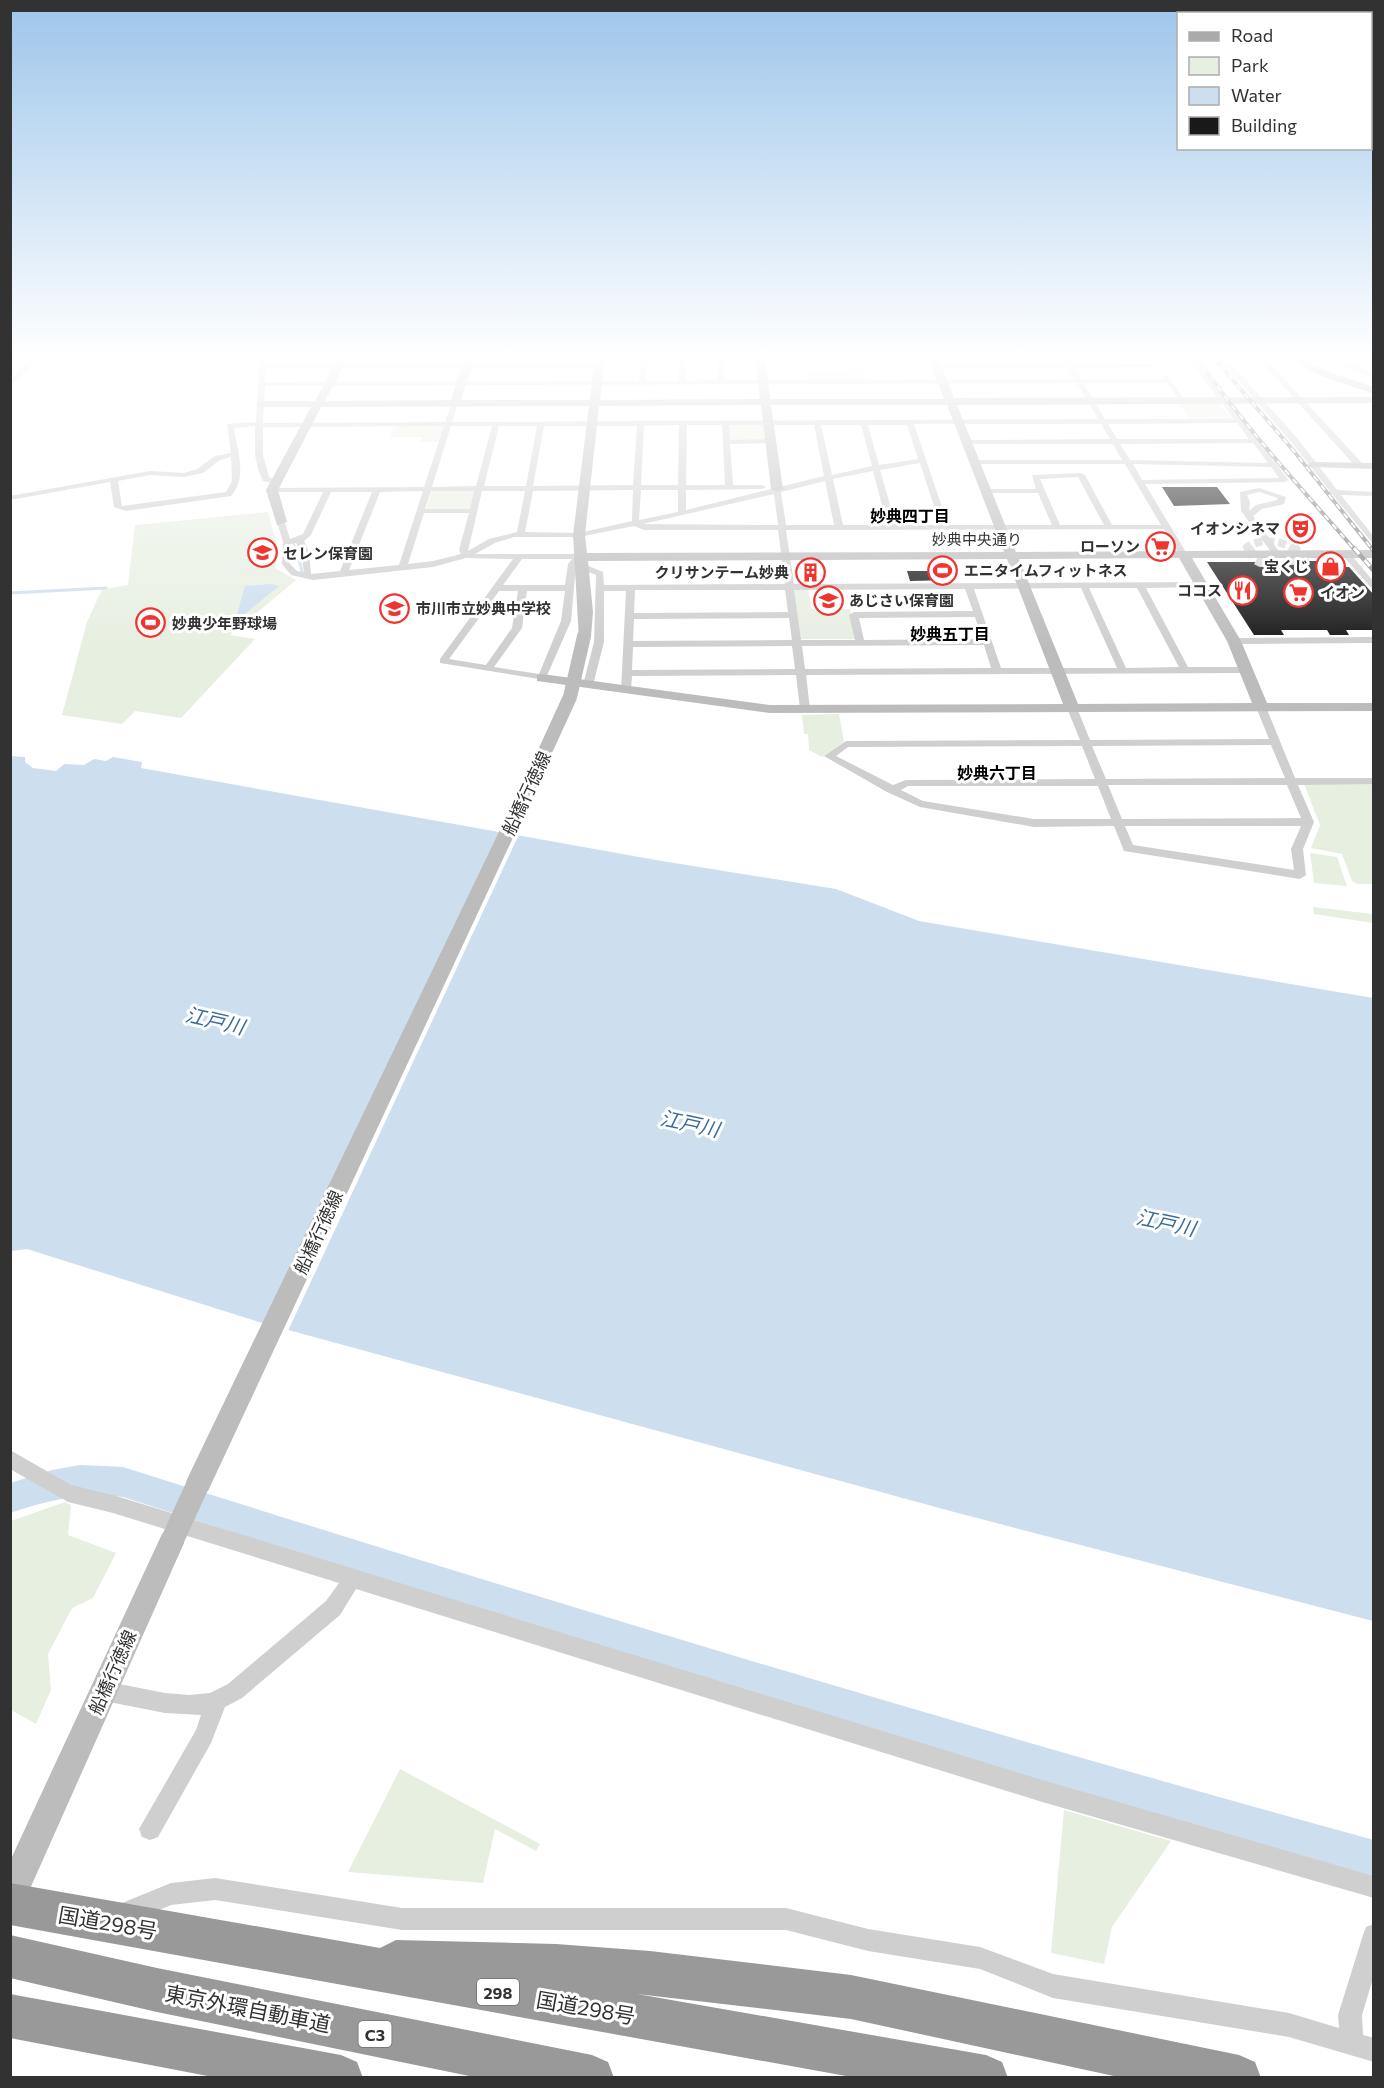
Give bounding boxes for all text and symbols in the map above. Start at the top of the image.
legend [1177,12,1372,150]
text: Road [1231,24,1273,46]
text: Park [1231,54,1269,76]
text: Water [1231,84,1282,106]
text: Building [1231,114,1297,136]
district label: 妙典四丁目 [870,506,950,525]
theatre icon: イオンシネマ [1285,512,1317,544]
place label: イオンシネマ [1190,519,1280,537]
street label: 妙典中央通り [932,530,1022,548]
supermarket icon: ローソン [1145,530,1177,562]
school or university icon: セレン保育園 [246,537,278,569]
place label: ローソン [1080,537,1140,555]
place label: セレン保育園 [283,544,373,562]
shop icon: 宝くじ [1314,550,1346,582]
sports icon: エニタイムフィットネス [927,554,959,586]
building icon: クリサンテーム妙典 [794,556,826,588]
place label: 宝くじ [1264,557,1309,575]
place label: エニタイムフィットネス [964,561,1128,579]
place label: クリサンテーム妙典 [654,563,789,581]
restaurant icon: ココス [1227,574,1259,606]
supermarket icon: イオン [1283,576,1315,608]
place label: ココス [1177,581,1222,599]
place label: イオン [1320,583,1365,601]
school or university icon: あじさい保育園 [812,584,844,616]
place label: あじさい保育園 [849,591,954,609]
school or university icon: 市川市立妙典中学校 [379,592,411,624]
place label: 市川市立妙典中学校 [416,599,551,617]
sports icon: 妙典少年野球場 [135,607,167,639]
place label: 妙典少年野球場 [172,614,277,632]
district label: 妙典五丁目 [910,624,990,643]
street label: 船橋行徳線 [497,748,555,838]
district label: 妙典六丁目 [957,763,1037,782]
water label: 江戸川 [183,1002,249,1039]
water label: 江戸川 [658,1105,724,1141]
street label: 船橋行徳線 [289,1187,347,1277]
water label: 江戸川 [1134,1204,1200,1240]
street label: 船橋行徳線 [84,1626,140,1718]
street label: 国道298号 [57,1901,159,1943]
road number: 298 [477,1979,519,2005]
street label: 東京外環自動車道 [163,1980,333,2036]
street label: 国道298号 [535,1986,637,2028]
road number: C3 [358,2021,392,2047]

